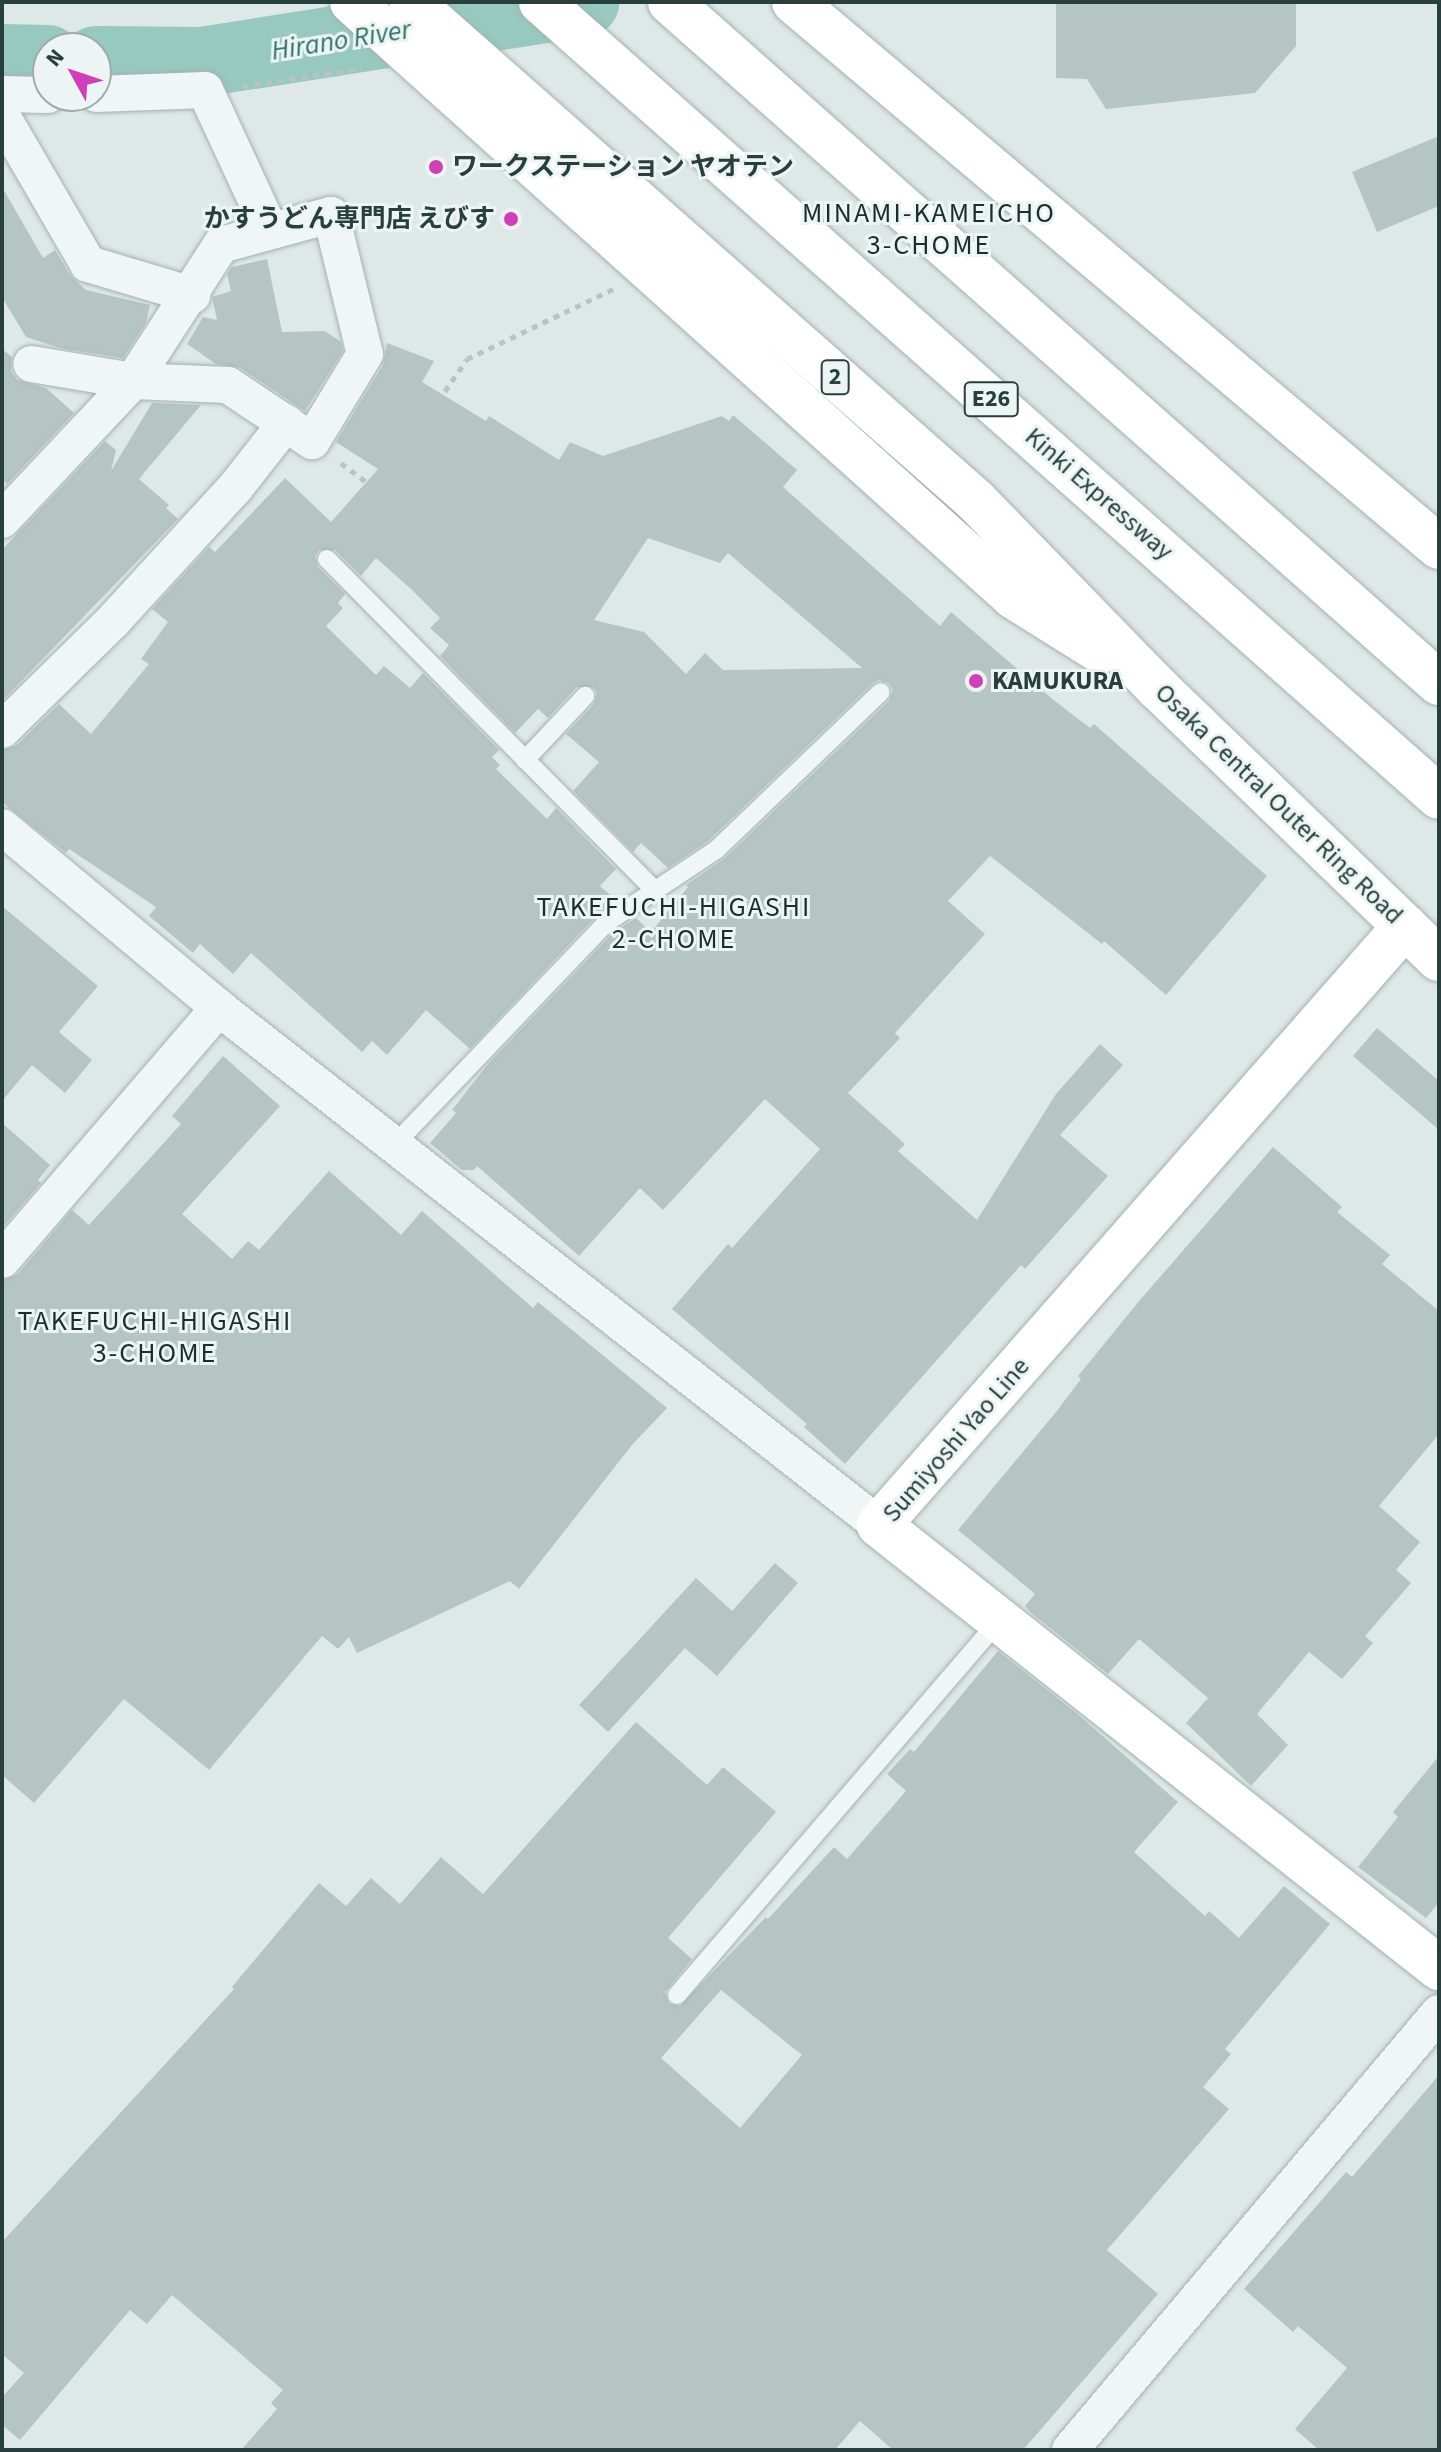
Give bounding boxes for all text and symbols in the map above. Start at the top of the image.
water label: Hirano River [269,12,413,68]
north arrow [32,32,112,112]
text: N [38,42,72,74]
place label: ワークステーション ヤオテン [452,151,795,183]
marker: ワークステーション ヤオテン [427,158,445,176]
district label: MINAMI-KAMEICHO 3-CHOME [802,196,1056,262]
place label: かすうどん専門店 えびす [204,203,495,235]
marker: かすうどん専門店 えびす [502,210,520,228]
road number: 2 [819,357,851,397]
road number: E26 [963,379,1019,419]
street label: Kinki Expressway [1019,421,1179,567]
place label: KAMUKURA [992,665,1123,697]
marker: KAMUKURA [967,672,985,690]
street label: Osaka Central Outer Ring Road [1148,677,1410,931]
district label: TAKEFUCHI-HIGASHI 2-CHOME [537,890,811,956]
district label: TAKEFUCHI-HIGASHI 3-CHOME [18,1304,292,1370]
street label: Sumiyoshi Yao Line [876,1351,1036,1529]

